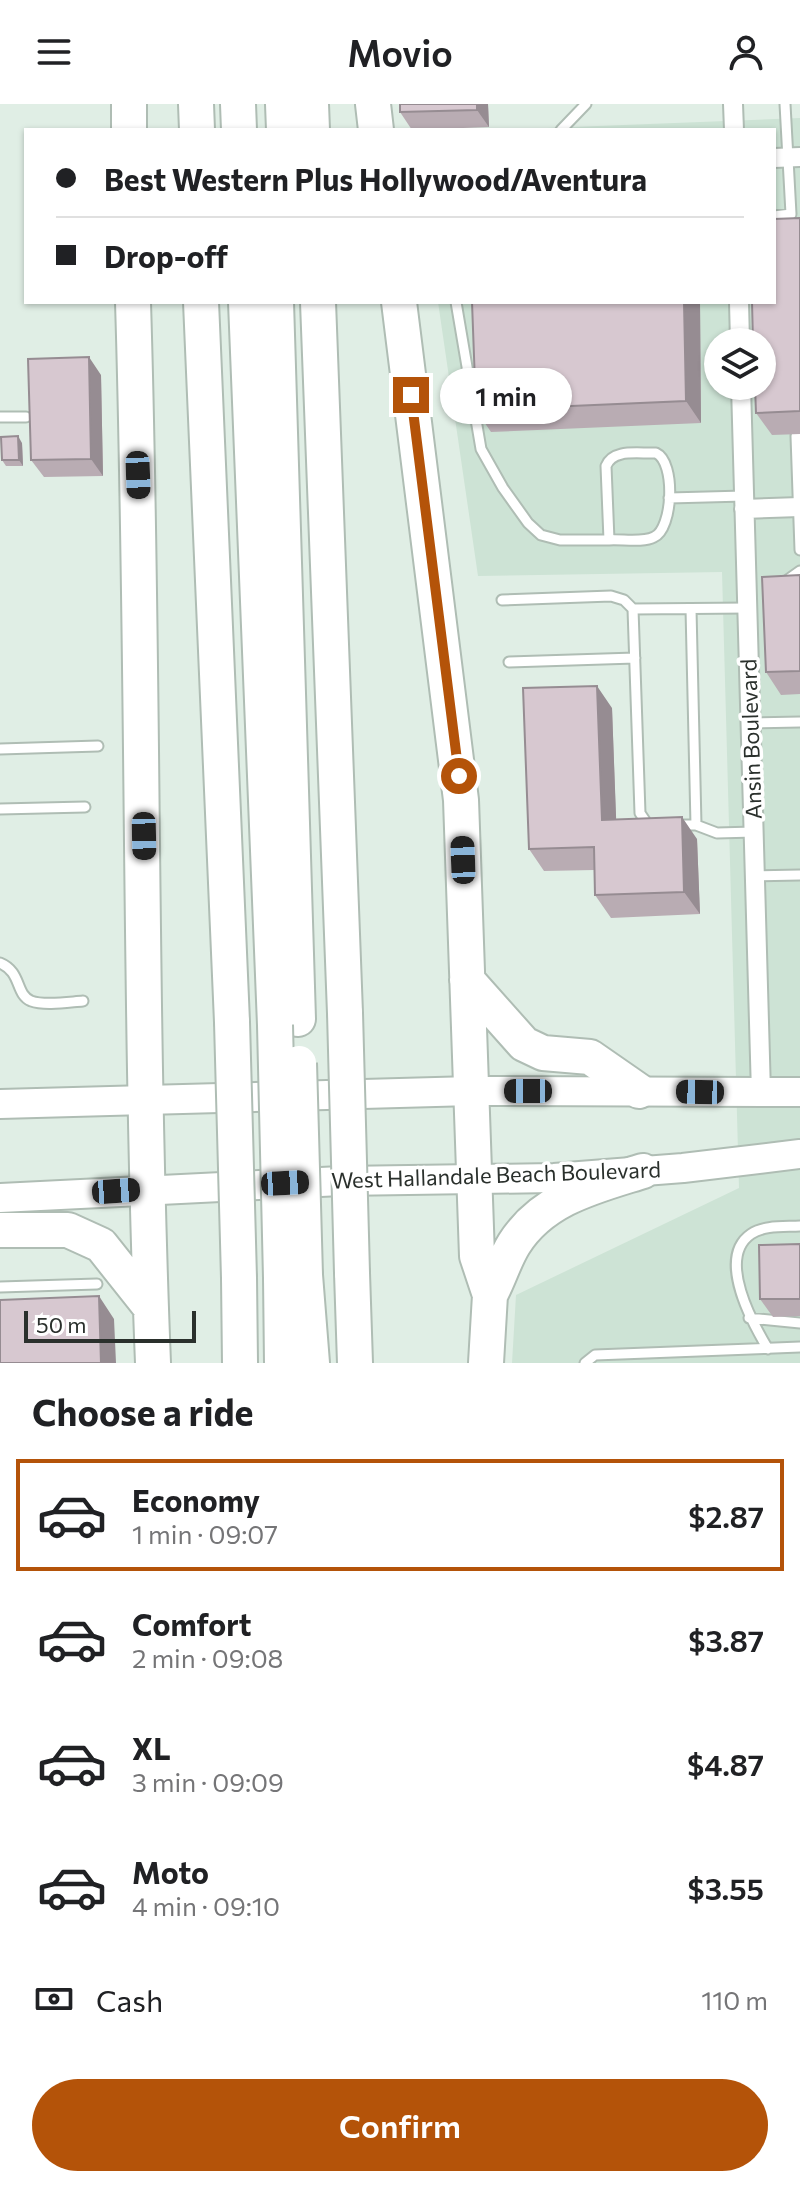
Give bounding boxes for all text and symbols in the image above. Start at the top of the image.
icon: menu [32,30,76,74]
text: Movio [347,30,453,74]
icon: person [724,30,768,74]
text: Best Western Plus Hollywood/Aventura [104,160,647,197]
text: Drop-off [104,237,228,274]
map controls [704,328,776,400]
button: layers [704,328,776,400]
callout: 1 min [439,367,571,423]
route end [393,377,429,413]
text: 1 min [475,380,537,411]
car [125,451,151,499]
street label: Ansin Boulevard [734,658,767,820]
route start [441,758,477,794]
car [132,812,156,860]
car [450,836,476,884]
car [504,1079,552,1103]
car [676,1080,724,1104]
street label: West Hallandale Beach Boulevard [331,1155,661,1194]
car [260,1170,310,1196]
car [91,1177,141,1205]
scale bar [24,1307,196,1343]
text: 50 m [36,1311,86,1338]
text: Choose a ride [32,1389,253,1433]
icon: car [36,1479,108,1551]
text: Economy [132,1481,260,1518]
text: $2.87 [688,1497,764,1534]
text: 1 min · 09:07 [132,1518,278,1549]
icon: car [36,1603,108,1675]
text: Comfort [132,1605,251,1642]
text: $3.87 [688,1621,764,1658]
text: 2 min · 09:08 [132,1642,283,1673]
icon: car [36,1727,108,1799]
text: XL [132,1729,171,1766]
text: $4.87 [687,1745,764,1782]
text: 3 min · 09:09 [132,1766,284,1797]
icon: car [36,1851,108,1923]
text: Moto [132,1853,209,1890]
text: $3.55 [688,1869,764,1906]
text: 4 min · 09:10 [132,1890,280,1921]
icon: cash [32,1977,76,2021]
text: Cash [96,1981,163,2018]
text: 110 m [701,1984,768,2015]
button: Confirm [32,2079,768,2171]

